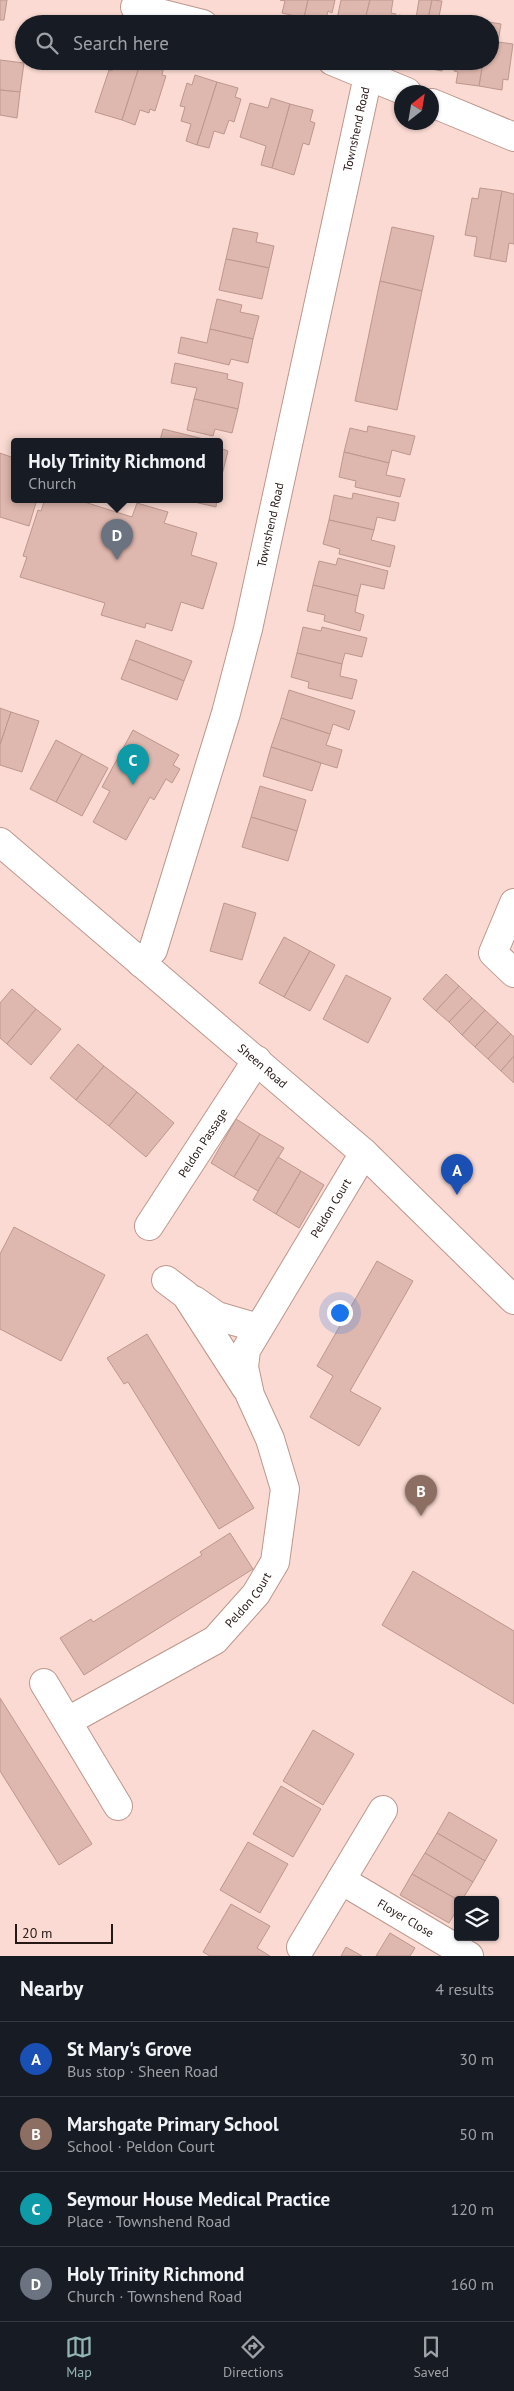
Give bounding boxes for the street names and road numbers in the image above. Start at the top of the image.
street label: Townshend Road [339,85,372,173]
street label: Townshend Road [254,481,287,569]
street label: Sheen Road [235,1040,290,1091]
street label: Peldon Passage [175,1105,231,1180]
street label: Peldon Court [307,1176,354,1240]
street label: Peldon Court [222,1569,274,1631]
street label: Floyer Close [375,1895,437,1940]

